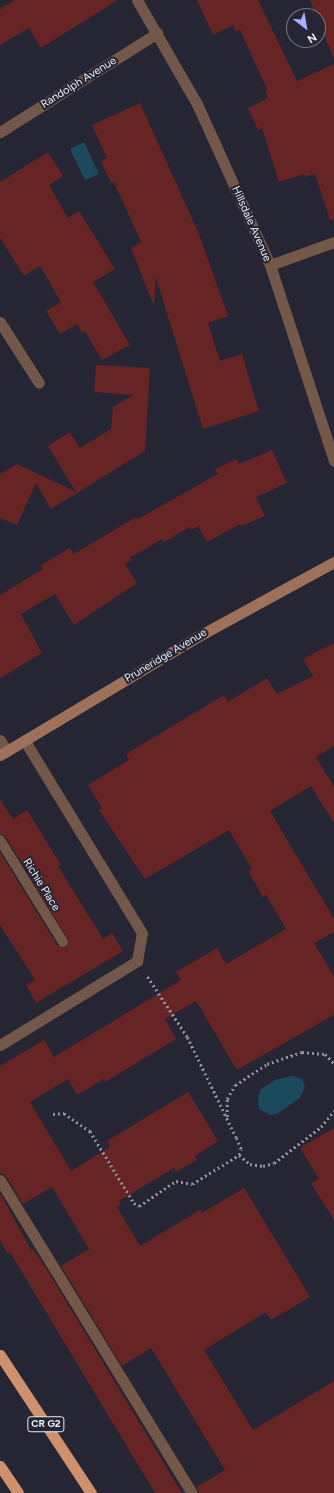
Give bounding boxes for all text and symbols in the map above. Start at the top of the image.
north arrow [286,8,326,48]
text: N [305,30,319,46]
street label: Randolph Avenue [39,55,119,111]
street label: Hillsdale Avenue [228,184,274,264]
street label: Pruneridge Avenue [123,626,209,686]
street label: Richie Place [20,856,62,914]
road number: CR G2 [27,1416,65,1432]

